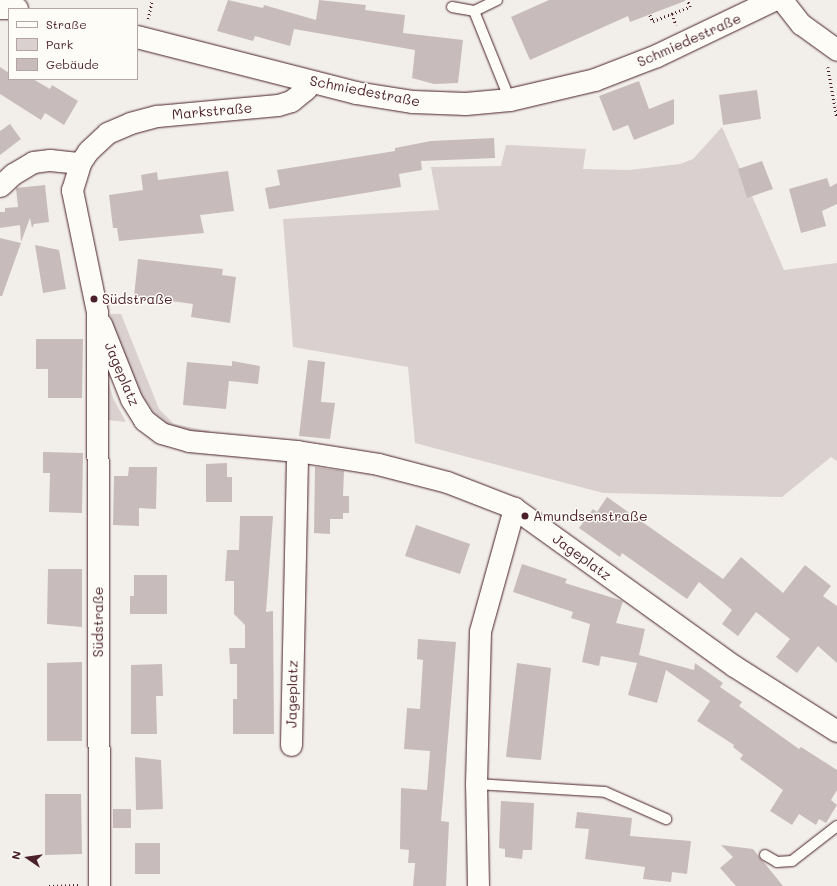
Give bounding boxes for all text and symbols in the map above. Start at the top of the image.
legend [8,8,138,80]
street label: Schmiedestraße [634,10,744,70]
text: Straße [46,16,87,32]
text: Park [46,36,73,52]
text: Gebäude [46,56,99,72]
street label: Schmiedestraße [308,72,422,110]
street label: Markstraße [171,99,253,123]
place label: Südstraße [102,291,173,307]
marker: Südstraße [89,294,99,304]
street label: Jageplatz [101,339,143,409]
place label: Amundsenstraße [533,508,648,524]
marker: Amundsenstraße [520,511,530,521]
street label: Jageplatz [550,530,614,584]
street label: Südstraße [90,587,106,657]
street label: Jageplatz [283,660,301,728]
north arrow [8,838,48,878]
text: N [8,849,24,861]

